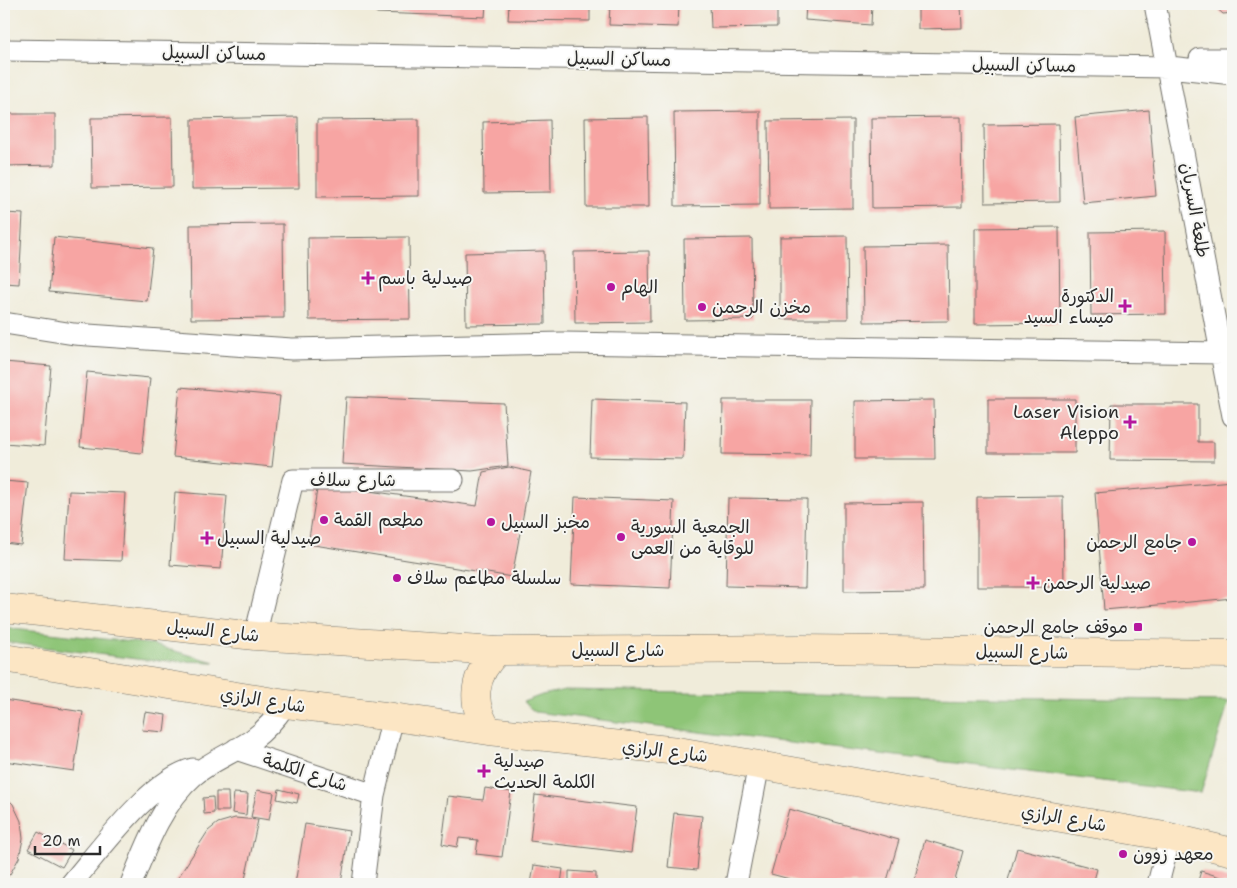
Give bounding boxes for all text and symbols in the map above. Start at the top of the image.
street label: مساكن السبيل [162,40,266,66]
street label: مساكن السبيل [567,46,671,72]
street label: مساكن السبيل [972,52,1076,78]
street label: طلعة السريان [1175,160,1215,260]
place label: صيدلية باسم [378,266,473,292]
marker: صيدلية باسم [362,272,374,284]
place label: الهام [621,275,658,301]
marker: الهام [605,281,617,293]
place label: الدكتورة ميساء السيد [1024,284,1114,329]
place label: مخزن الرحمن [712,295,811,319]
marker: الدكتورة ميساء السيد [1118,299,1132,313]
marker: مخزن الرحمن [696,301,708,313]
place label: Laser Vision Aleppo [1013,400,1119,445]
marker: Laser Vision Aleppo [1123,415,1137,429]
street label: شارع سلاف [310,468,396,492]
place label: مطعم القمة [334,508,424,534]
place label: مخبز السبيل [501,510,590,534]
marker: مطعم القمة [318,514,330,526]
place label: الجمعية السورية للوقاية من العمى [631,515,754,560]
marker: مخبز السبيل [485,516,497,528]
place label: صيدلية السبيل [217,526,321,550]
place label: جامع الرحمن [1086,530,1182,555]
marker: الجمعية السورية للوقاية من العمى [615,531,627,543]
marker: صيدلية السبيل [201,532,213,544]
marker: جامع الرحمن [1186,536,1198,548]
place label: سلسلة مطاعم سلاف [407,566,561,592]
place label: صيدلية الرحمن [1043,571,1151,595]
marker: سلسلة مطاعم سلاف [391,572,403,584]
marker: صيدلية الرحمن [1027,577,1039,589]
street label: شارع السبيل [166,614,260,648]
place label: موقف جامع الرحمن [983,615,1128,640]
marker: موقف جامع الرحمن [1132,621,1144,633]
street label: شارع السبيل [572,638,664,662]
street label: شارع السبيل [975,639,1069,665]
street label: شارع الرازي [218,681,307,720]
street label: شارع الرازي [621,734,709,769]
street label: شارع الكلمة [260,747,350,797]
place label: صيدلية الكلمة الحديث [494,749,595,794]
marker: صيدلية الكلمة الحديث [478,765,490,777]
street label: شارع الرازي [1019,799,1108,838]
scale bar [35,823,100,855]
text: 20 m [42,831,81,851]
place label: معهد زوون [1133,842,1214,866]
marker: معهد زوون [1117,848,1129,860]

